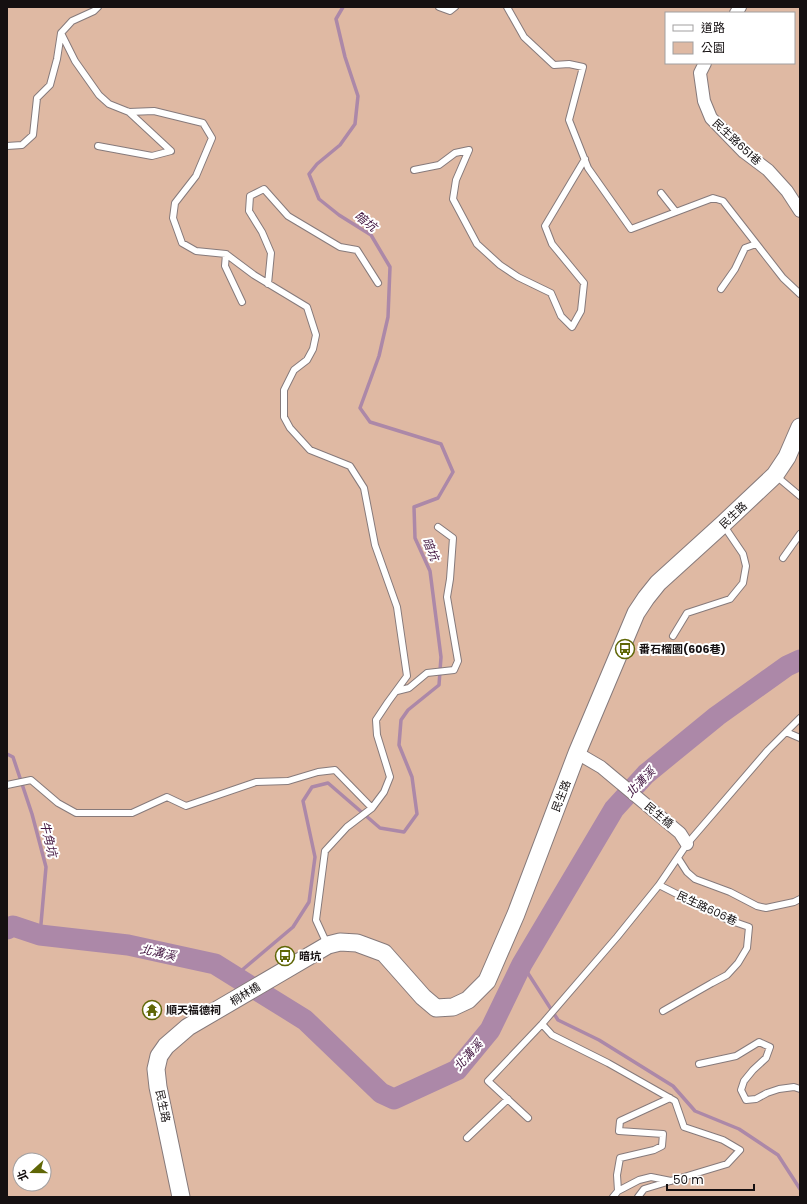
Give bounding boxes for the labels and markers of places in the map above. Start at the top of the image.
bus stop icon: 番石榴園(606巷) [614,638,636,660]
place label: 番石榴園(606巷) [639,641,726,657]
bus stop icon: 暗坑 [274,945,296,967]
place label: 暗坑 [299,948,321,964]
temple icon: 順天福德祠 [141,999,163,1021]
place label: 順天福德祠 [166,1002,221,1018]

